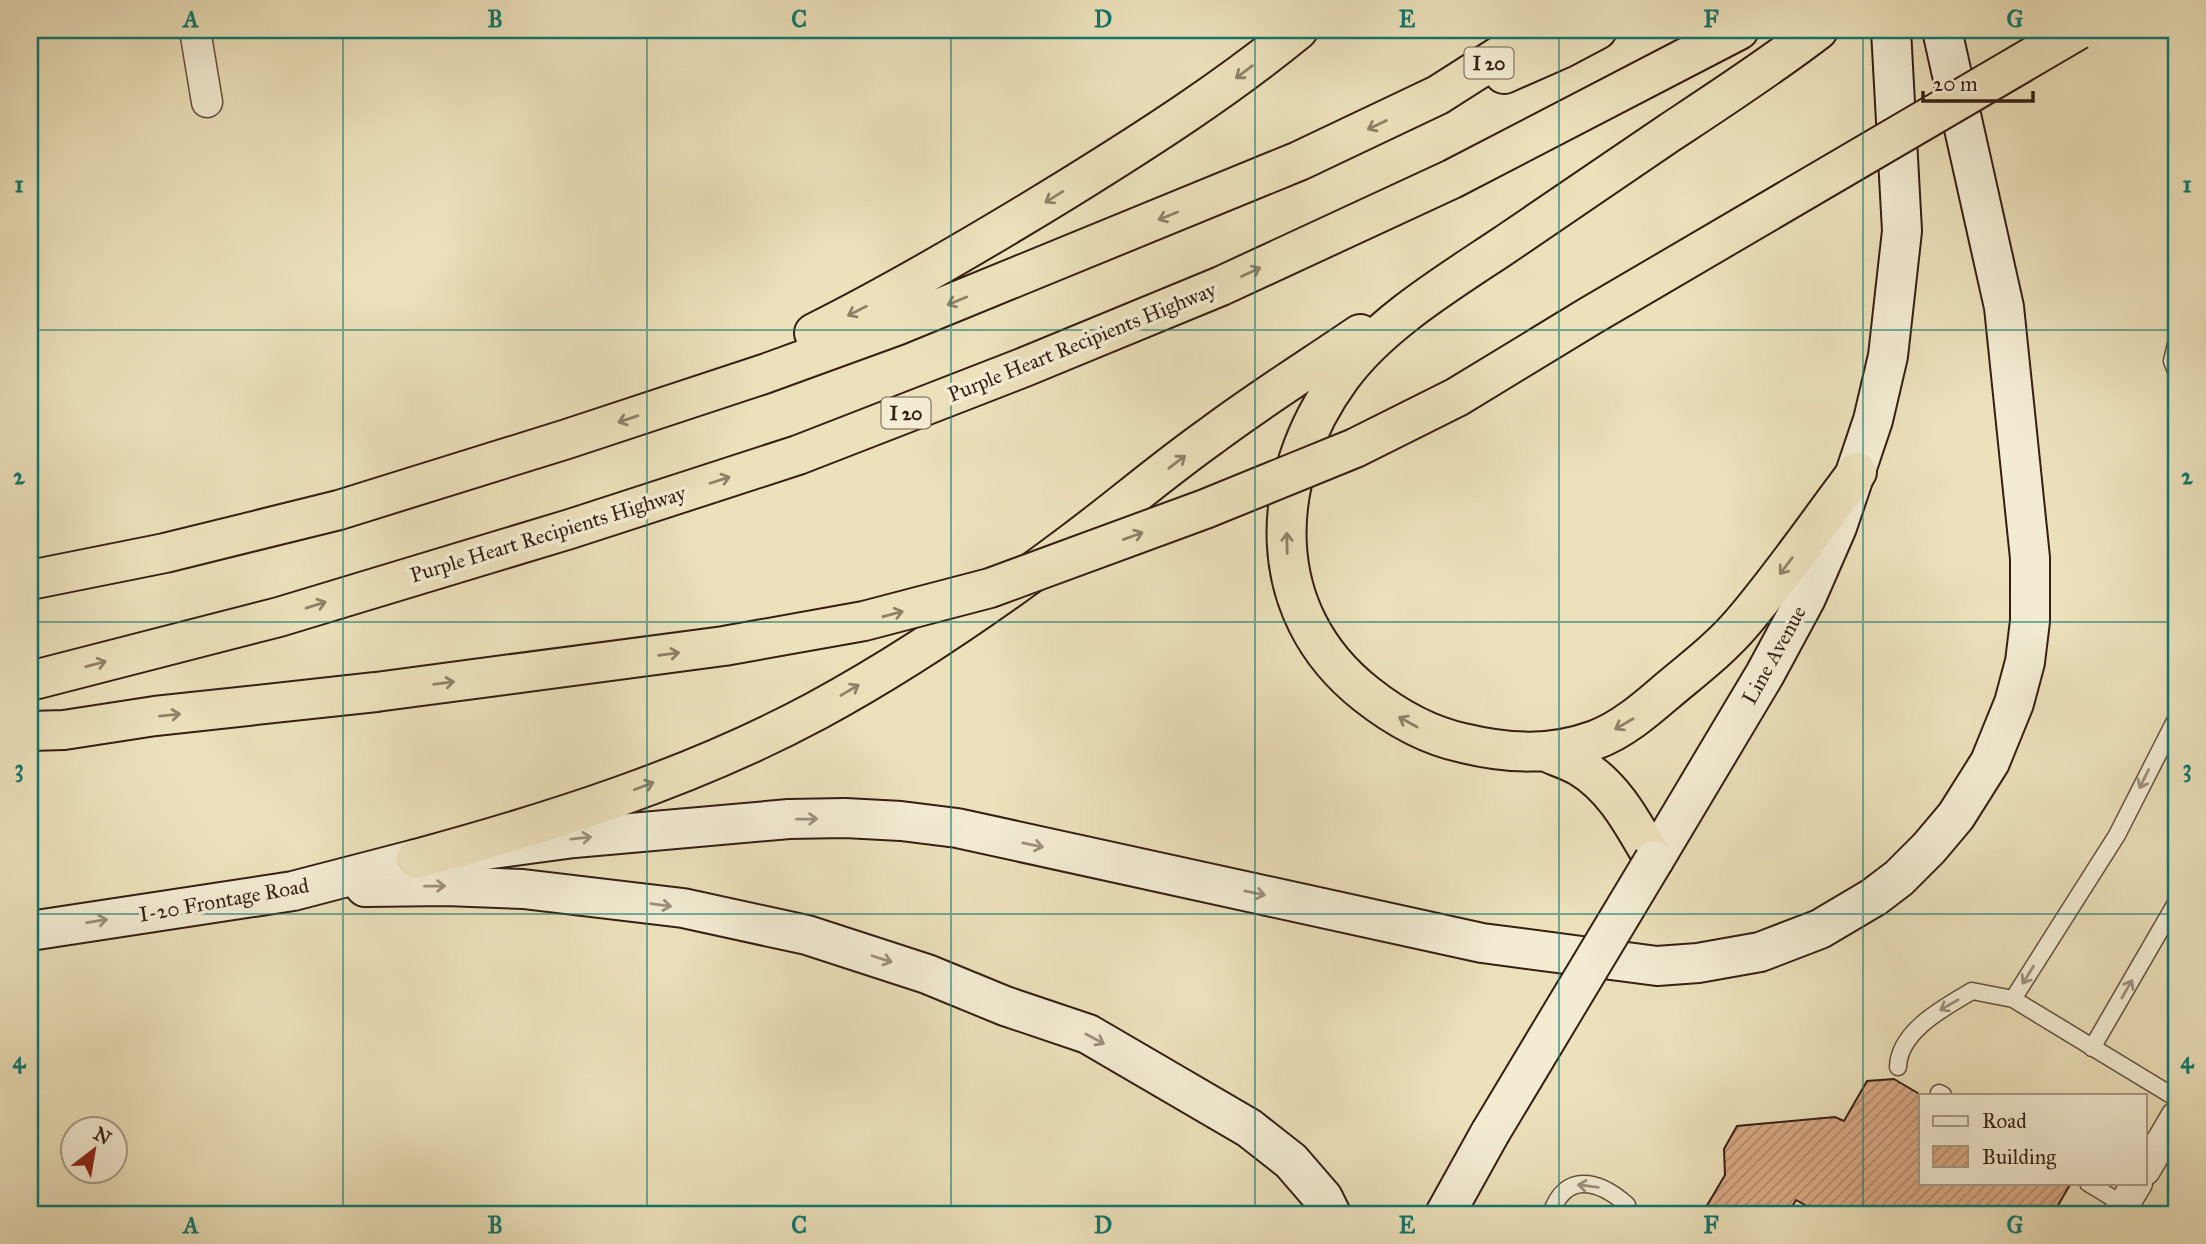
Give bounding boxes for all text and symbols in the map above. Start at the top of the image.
text: A [181,5,199,33]
text: B [487,5,503,33]
text: C [791,5,807,33]
text: D [1094,5,1112,33]
text: E [1399,5,1416,33]
text: F [1703,5,1719,33]
text: G [2007,5,2024,33]
road number: I 20 [1464,48,1514,78]
scale bar [1923,60,2033,104]
one-way arrow [1235,64,1254,79]
text: 20 m [1933,71,1978,97]
one-way arrow [1367,119,1388,133]
text: 1 [14,170,24,198]
text: 1 [2182,170,2192,198]
one-way arrow [1045,191,1065,205]
one-way arrow [1158,210,1179,223]
one-way arrow [1240,265,1261,278]
street label: Purple Heart Recipients Highway [944,276,1221,408]
one-way arrow [947,295,968,308]
one-way arrow [848,305,868,319]
road number: I 20 [881,398,930,428]
one-way arrow [617,414,639,426]
one-way arrow [1167,454,1185,469]
text: 2 [13,462,25,490]
text: 2 [2181,462,2193,490]
one-way arrow [709,473,731,486]
street label: Purple Heart Recipients Highway [407,479,690,588]
one-way arrow [1121,529,1143,541]
one-way arrow [1280,532,1294,555]
one-way arrow [1779,556,1794,575]
one-way arrow [304,598,326,611]
street label: Line Avenue [1736,601,1812,709]
one-way arrow [882,606,904,619]
one-way arrow [657,647,680,660]
one-way arrow [84,657,107,670]
one-way arrow [432,676,455,689]
one-way arrow [840,683,860,697]
one-way arrow [159,708,181,721]
one-way arrow [1398,715,1418,729]
one-way arrow [1615,717,1635,731]
text: 3 [14,754,24,783]
text: 3 [2182,754,2192,783]
one-way arrow [2137,768,2151,789]
one-way arrow [633,779,655,792]
one-way arrow [796,812,819,826]
one-way arrow [569,831,592,844]
one-way arrow [1021,838,1044,852]
street label: I-20 Frontage Road [137,872,311,928]
one-way arrow [423,879,446,893]
one-way arrow [1243,887,1266,901]
one-way arrow [649,899,672,912]
one-way arrow [85,914,108,927]
one-way arrow [870,954,892,967]
one-way arrow [2021,964,2035,984]
one-way arrow [2120,979,2134,999]
one-way arrow [1940,998,1960,1012]
one-way arrow [1084,1032,1104,1046]
text: 4 [13,1046,27,1074]
text: 4 [2181,1046,2195,1074]
legend [1919,1094,2146,1184]
text: Road [1982,1108,2027,1134]
north arrow [60,1114,130,1184]
text: N [90,1122,115,1150]
text: Building [1982,1144,2056,1170]
one-way arrow [1577,1179,1600,1192]
text: A [181,1211,199,1239]
text: B [487,1211,503,1239]
text: C [791,1211,807,1239]
text: D [1094,1211,1112,1239]
text: E [1399,1211,1416,1239]
text: F [1703,1211,1719,1239]
text: G [2007,1211,2024,1239]

